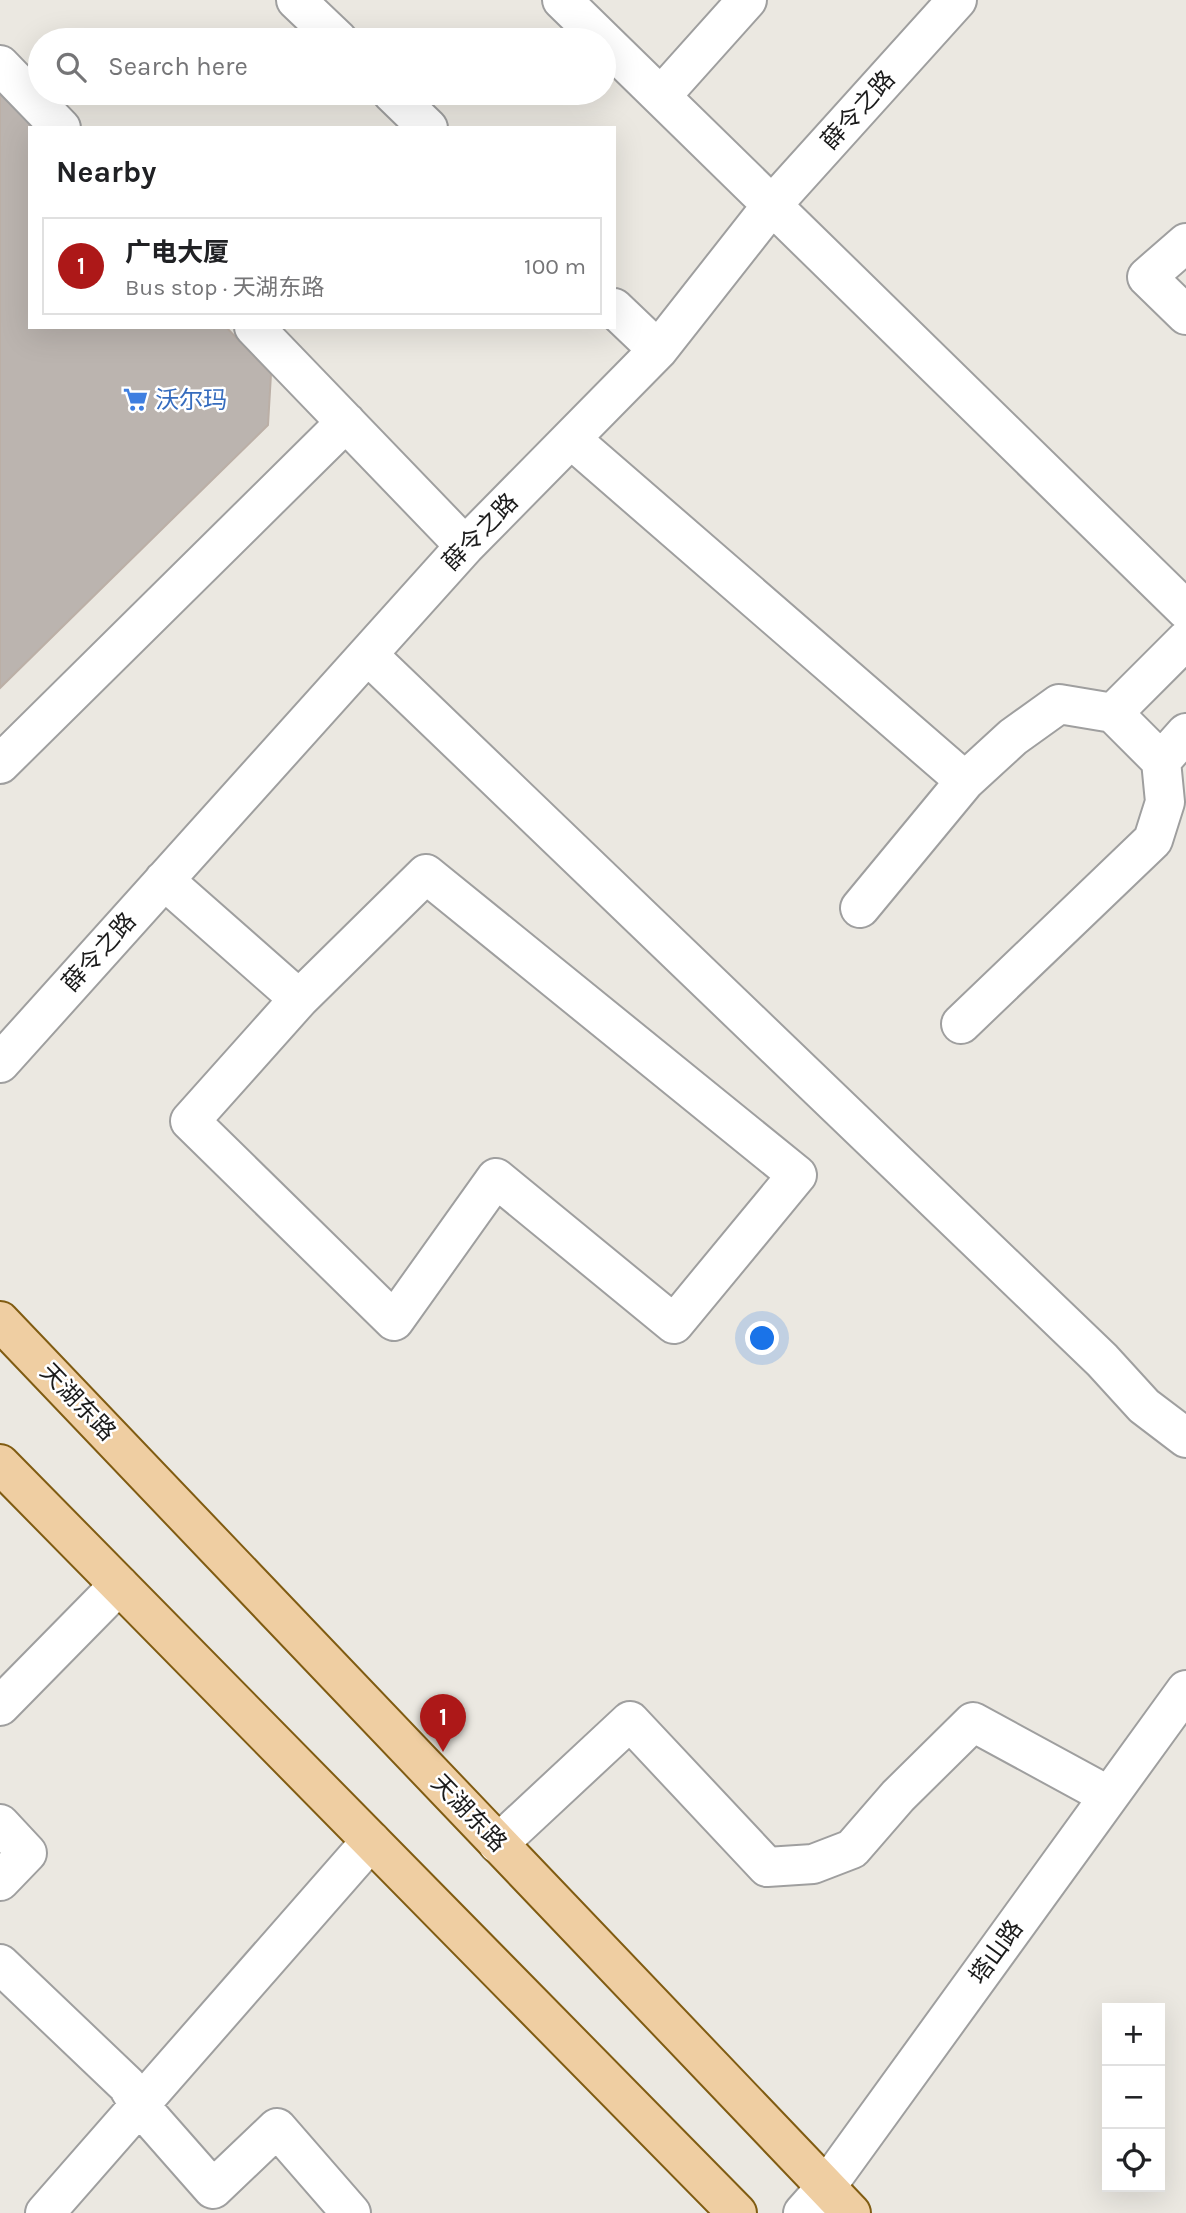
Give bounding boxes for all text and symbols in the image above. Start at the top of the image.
search box [28,28,616,105]
icon: search [52,48,90,86]
text: Search here [108,51,248,82]
street label: 薛令之路 [815,65,901,155]
text: Nearby [56,154,156,190]
text: 广电大厦 [125,237,229,268]
text: 1 [77,253,85,280]
text: 100 m [524,253,586,280]
text: Bus stop · 天湖东路 [125,274,325,301]
supermarket icon: 沃尔玛 [121,386,149,414]
place label: 沃尔玛 [155,386,227,414]
street label: 薛令之路 [437,488,523,576]
street label: 薛令之路 [56,907,142,997]
your location [745,1321,779,1355]
street label: 天湖东路 [35,1358,121,1446]
pin: 1 [420,1694,466,1752]
street label: 天湖东路 [426,1769,512,1857]
street label: 塔山路 [964,1915,1028,1989]
map controls [1102,2003,1165,2192]
button: + [1102,2003,1165,2066]
button: − [1102,2066,1165,2129]
button: locate [1102,2129,1165,2192]

